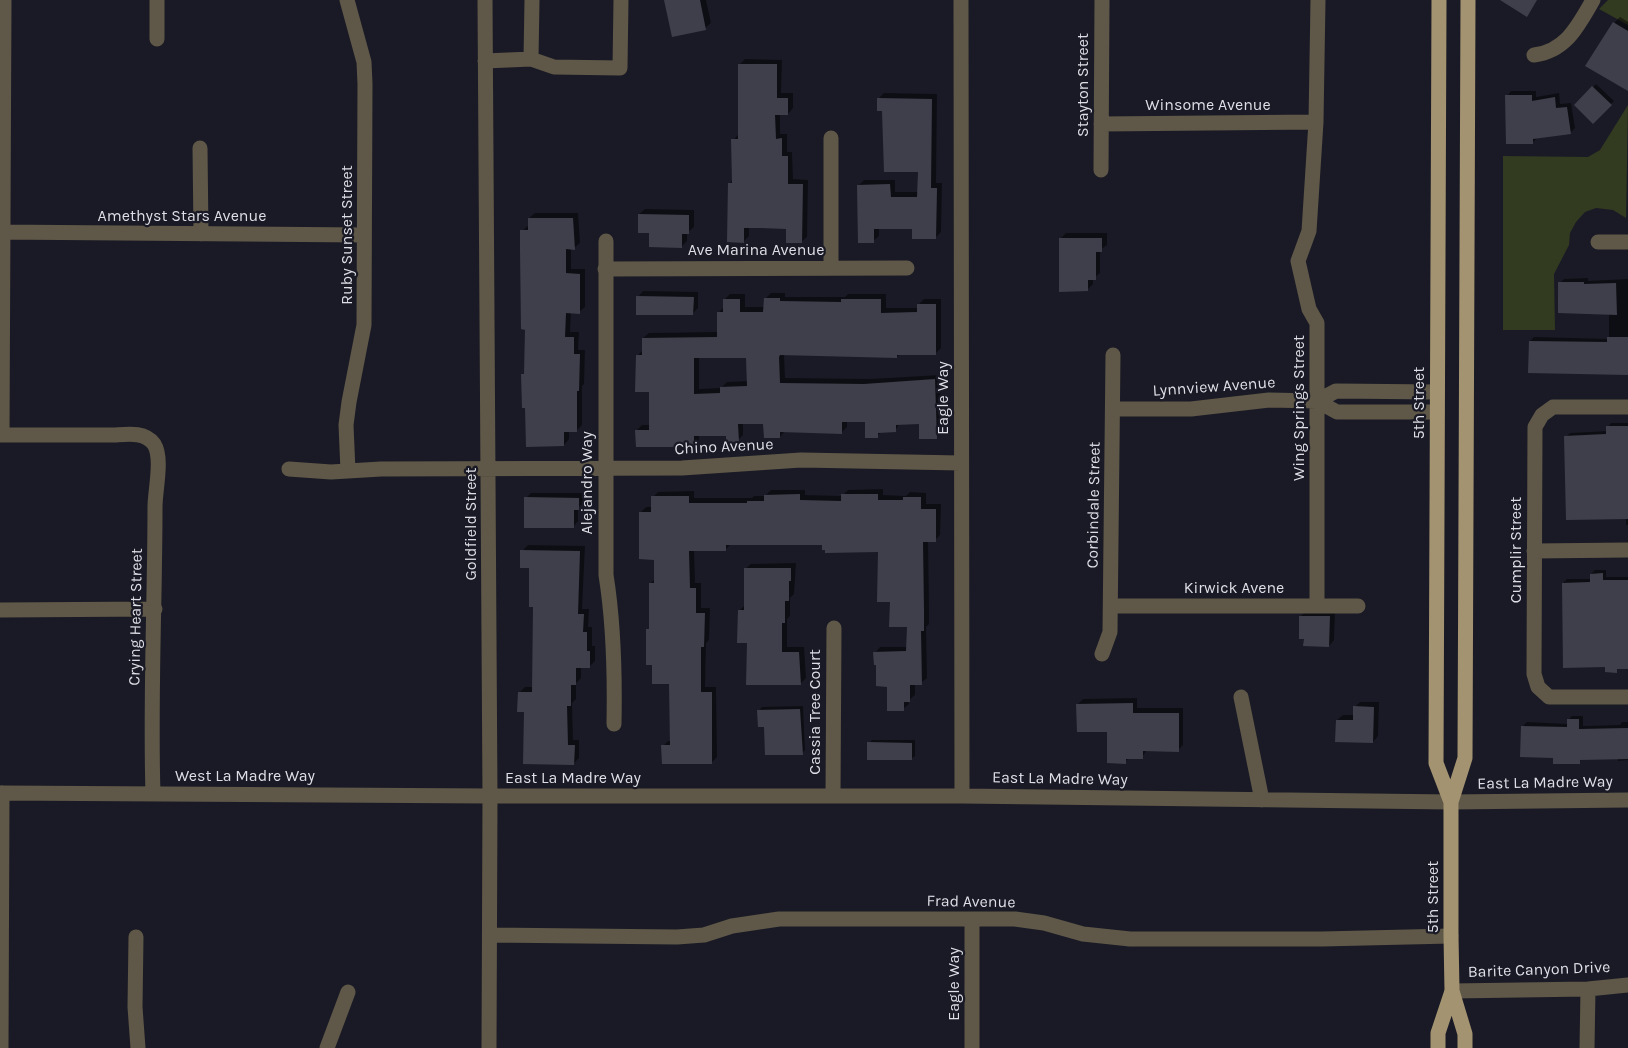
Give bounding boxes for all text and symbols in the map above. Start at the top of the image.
street label: Stayton Street [1073,33,1093,137]
street label: Winsome Avenue [1145,95,1271,115]
street label: Ruby Sunset Street [337,165,357,305]
street label: Amethyst Stars Avenue [98,206,266,226]
street label: Ave Marina Avenue [688,240,824,260]
street label: Wing Springs Street [1289,335,1309,481]
street label: Eagle Way [933,361,953,435]
street label: 5th Street [1409,367,1429,439]
street label: Lynnview Avenue [1152,373,1276,401]
street label: Alejandro Way [577,431,597,535]
street label: Chino Avenue [674,435,774,459]
street label: Corbindale Street [1083,441,1105,569]
street label: Goldfield Street [461,467,481,581]
street label: Cumplir Street [1506,497,1526,603]
street label: Crying Heart Street [125,548,147,686]
street label: Kirwick Avene [1184,578,1284,598]
street label: Cassia Tree Court [805,649,825,775]
street label: West La Madre Way [175,766,315,786]
street label: East La Madre Way [505,768,641,788]
street label: East La Madre Way [992,768,1128,790]
street label: East La Madre Way [1477,772,1613,794]
street label: 5th Street [1423,861,1443,933]
street label: Frad Avenue [926,892,1016,912]
street label: Eagle Way [944,947,964,1021]
street label: Barite Canyon Drive [1467,958,1611,982]

